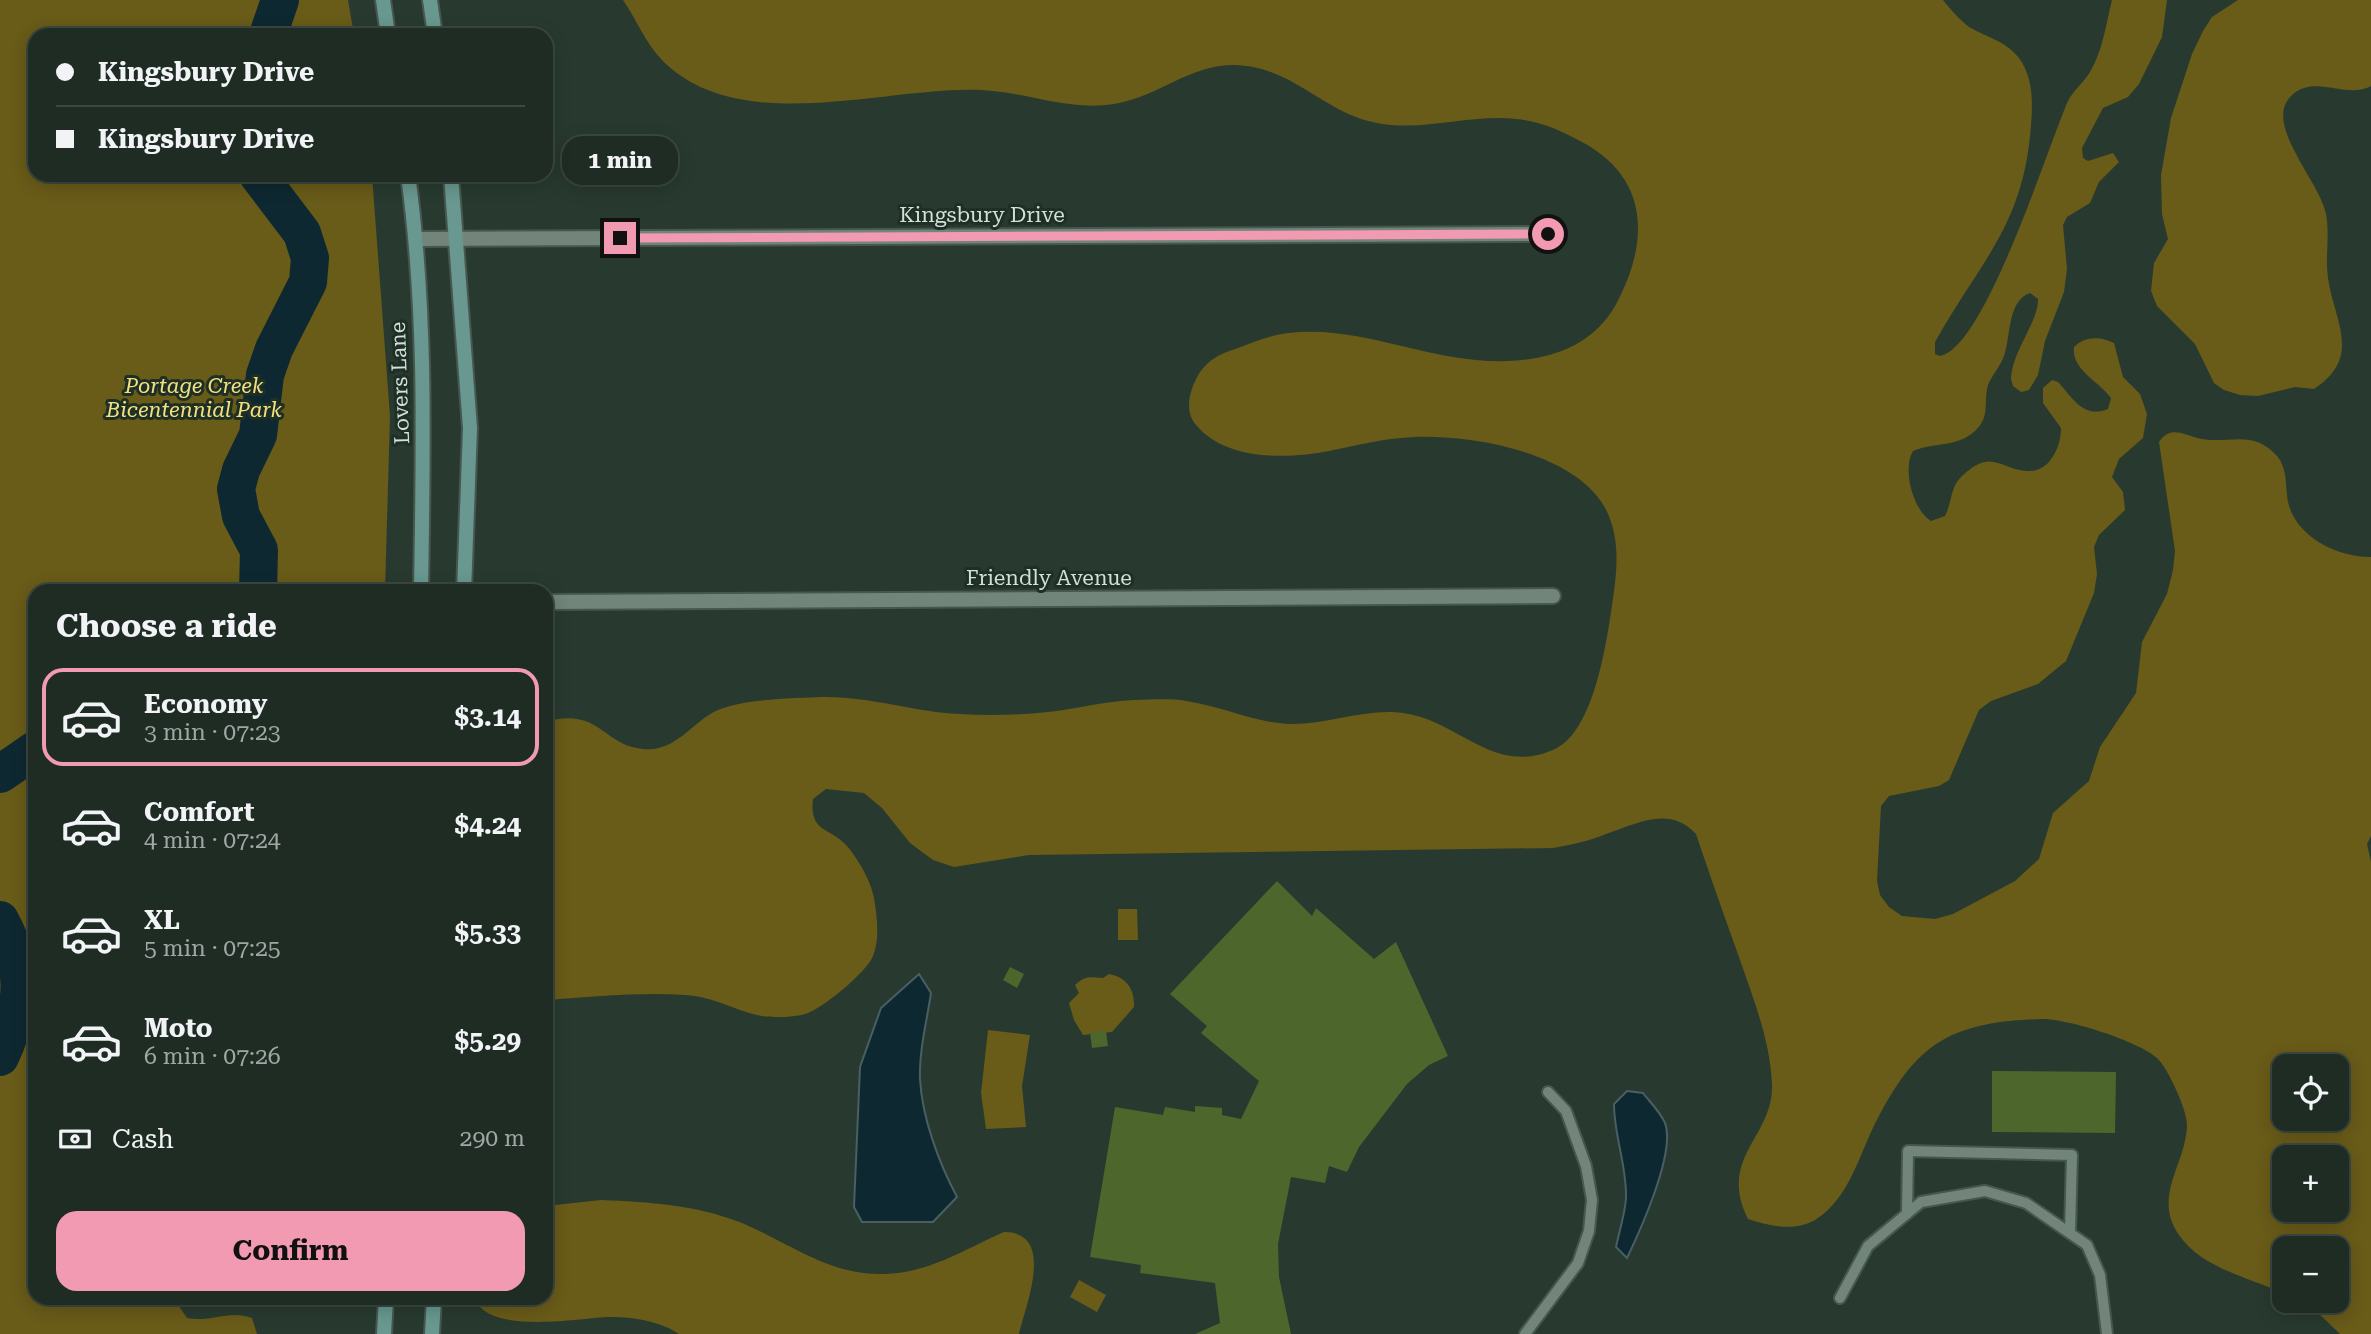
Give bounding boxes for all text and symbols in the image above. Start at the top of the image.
text: Kingsbury Drive [98,57,314,87]
text: Kingsbury Drive [98,124,314,154]
callout: 1 min [562,136,678,186]
text: 1 min [588,147,652,174]
street label: Kingsbury Drive [899,203,1065,227]
route start [1532,218,1564,250]
route end [604,222,636,254]
street label: Lovers Lane [386,321,414,445]
park label: Portage Creek Bicentennial Park [105,374,283,422]
street label: Friendly Avenue [966,566,1132,590]
text: Choose a ride [56,607,277,645]
icon: car [60,686,123,749]
text: Economy [144,689,267,719]
text: $3.14 [455,702,521,732]
text: 3 min · 07:23 [144,719,281,746]
icon: car [60,794,123,857]
text: Comfort [144,797,254,827]
text: $4.24 [455,810,521,840]
text: 4 min · 07:24 [144,827,281,854]
icon: car [60,902,123,965]
text: XL [144,905,180,935]
text: $5.33 [455,918,521,948]
text: 5 min · 07:25 [144,935,281,962]
icon: car [60,1010,123,1073]
text: Moto [144,1013,213,1043]
text: $5.29 [455,1026,521,1056]
text: 6 min · 07:26 [144,1043,281,1070]
map controls [2272,1054,2349,1313]
button: locate [2272,1054,2349,1131]
icon: cash [56,1120,94,1158]
text: Cash [112,1124,174,1154]
text: 290 m [460,1125,525,1152]
button: + [2272,1145,2349,1222]
button: Confirm [56,1211,525,1291]
button: − [2272,1236,2349,1313]

